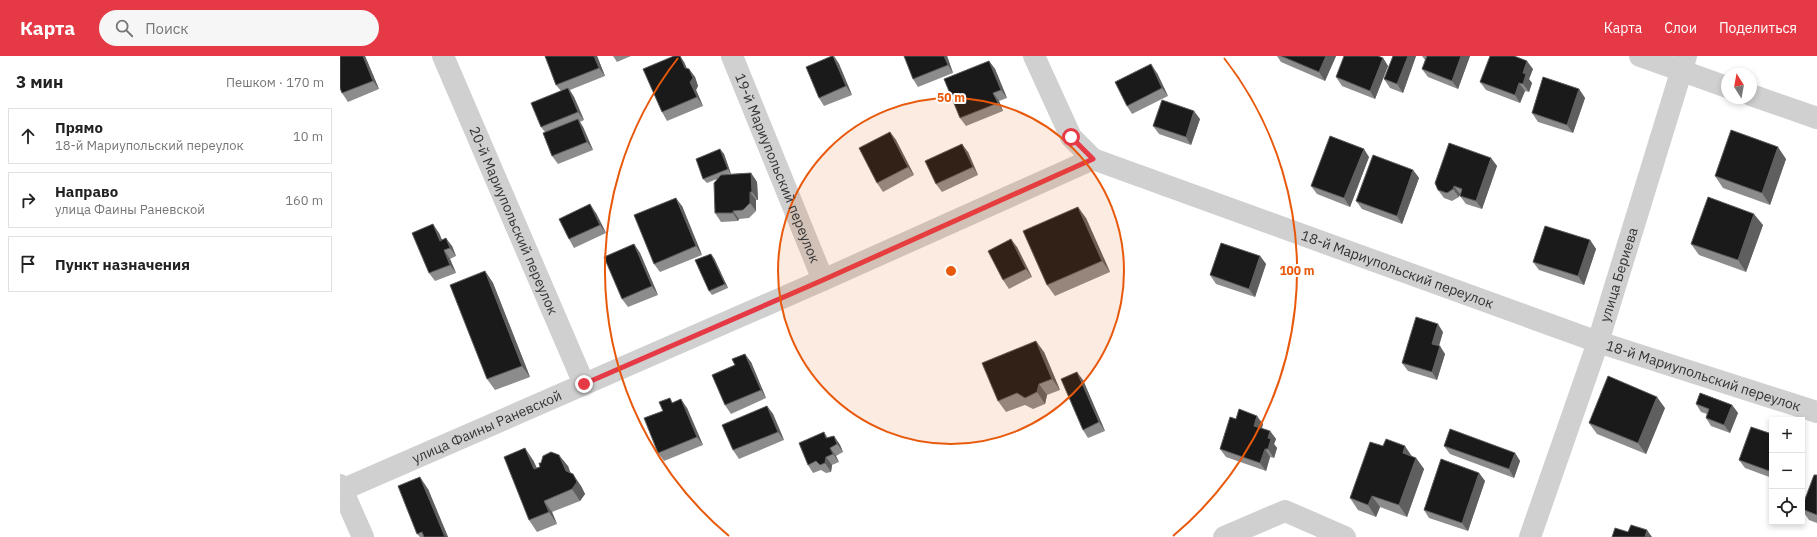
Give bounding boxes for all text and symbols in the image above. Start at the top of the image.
search box [99,10,379,46]
text: Карта [20,16,75,40]
icon: search [113,17,135,39]
text: Поиск [145,19,189,38]
text: Карта [1604,19,1642,37]
text: Слои [1664,19,1697,37]
text: Поделиться [1719,19,1797,37]
north arrow [1721,68,1757,104]
street label: 19-й Мариупольский переулок [731,70,824,266]
text: 3 мин [16,71,63,93]
text: Пешком · 170 m [226,74,324,91]
text: 50 m [937,90,965,105]
text: Прямо [55,118,103,137]
street label: 20-й Мариупольский переулок [465,123,562,318]
icon: ahead [17,125,39,147]
text: 10 m [293,128,323,145]
route start [1062,128,1080,146]
text: 18-й Мариупольский переулок [55,137,244,154]
text: Направо [55,182,118,201]
icon: right [17,189,39,211]
text: 160 m [285,192,323,209]
text: улица Фаины Раневской [55,201,205,218]
street label: улица Бериева [1596,225,1642,324]
street label: 18-й Мариупольский переулок [1299,226,1496,313]
icon: arrive [17,253,39,275]
text: Пункт назначения [55,255,190,274]
text: 100 m [1279,263,1315,278]
centre of rings [944,264,958,278]
street label: 18-й Мариупольский переулок [1604,336,1803,415]
route end [575,375,593,393]
street label: улица Фаины Раневской [409,386,564,467]
map controls [1769,417,1805,525]
button: + [1769,417,1805,453]
button: − [1769,453,1805,489]
button: locate [1769,489,1805,525]

